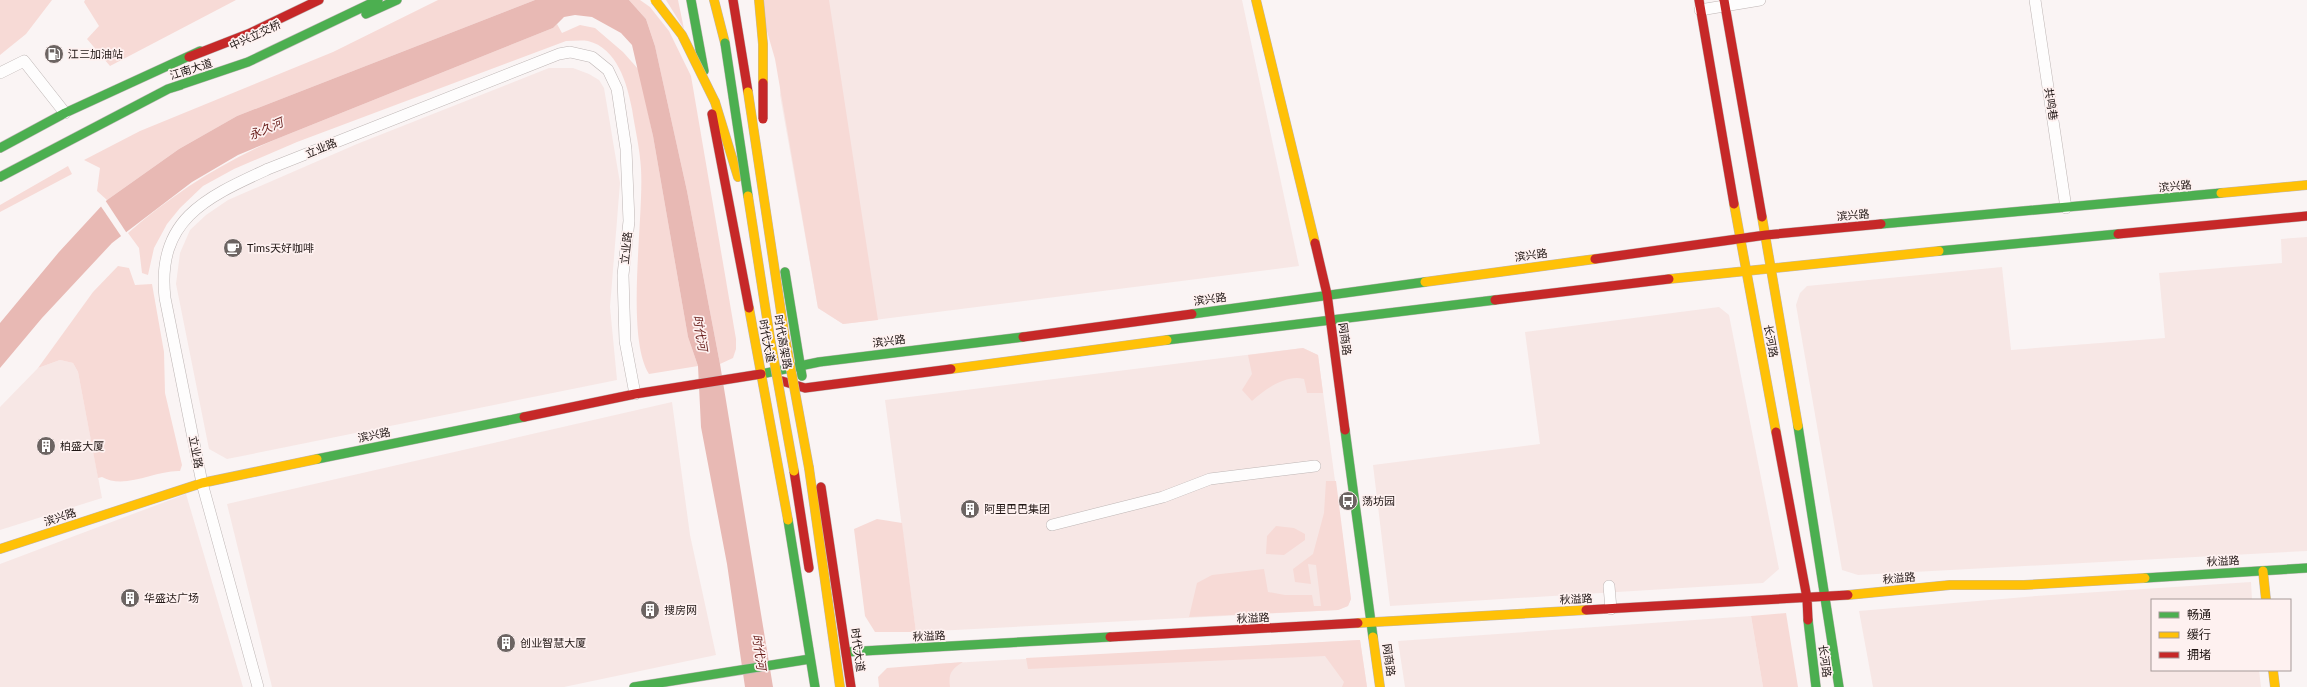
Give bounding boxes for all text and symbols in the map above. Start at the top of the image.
street label: 中兴立交桥 [227,17,282,52]
fuel station icon: 江三加油站 [43,43,65,65]
place label: 江三加油站 [68,47,123,60]
street label: 江南大道 [168,56,214,82]
street label: 共鸣巷 [2042,87,2060,121]
water label: 永久河 [246,114,287,142]
street label: 立业路 [303,135,339,160]
street label: 滨兴路 [2158,177,2192,194]
street label: 滨兴路 [1836,207,1870,222]
street label: 立业路 [617,231,634,265]
cafe icon: Tims天好咖啡 [222,237,244,259]
place label: Tims天好咖啡 [247,241,314,254]
street label: 滨兴路 [1514,246,1548,263]
street label: 滨兴路 [1193,290,1227,307]
water label: 时代河 [690,314,711,354]
street label: 时代高架路 [772,314,795,370]
street label: 时代大道 [757,318,778,364]
street label: 网商路 [1337,322,1354,356]
street label: 长河路 [1762,323,1781,358]
street label: 滨兴路 [872,332,906,349]
street label: 滨兴路 [356,425,391,444]
street label: 立业路 [187,434,206,469]
building icon: 柏盛大厦 [35,435,57,457]
place label: 柏盛大厦 [60,439,104,452]
bus stop icon: 荡坊园 [1337,490,1359,512]
place label: 荡坊园 [1362,494,1395,507]
building icon: 阿里巴巴集团 [959,498,981,520]
place label: 阿里巴巴集团 [984,502,1050,515]
street label: 滨兴路 [42,505,78,528]
street label: 秋溢路 [2206,553,2240,568]
street label: 秋溢路 [1882,570,1916,585]
building icon: 华盛达广场 [119,587,141,609]
place label: 华盛达广场 [144,591,199,604]
street label: 秋溢路 [1559,591,1593,606]
building icon: 搜房网 [639,599,661,621]
legend [2151,599,2291,671]
place label: 搜房网 [664,603,697,616]
text: 畅通 [2187,607,2211,622]
street label: 秋溢路 [1236,610,1270,625]
street label: 时代大道 [849,627,868,673]
text: 缓行 [2187,627,2211,642]
street label: 秋溢路 [912,628,946,643]
building icon: 创业智慧大厦 [495,632,517,654]
water label: 时代河 [750,633,770,673]
place label: 创业智慧大厦 [520,636,586,649]
street label: 网商路 [1381,643,1398,677]
street label: 长河路 [1817,644,1834,678]
text: 拥堵 [2187,647,2211,662]

